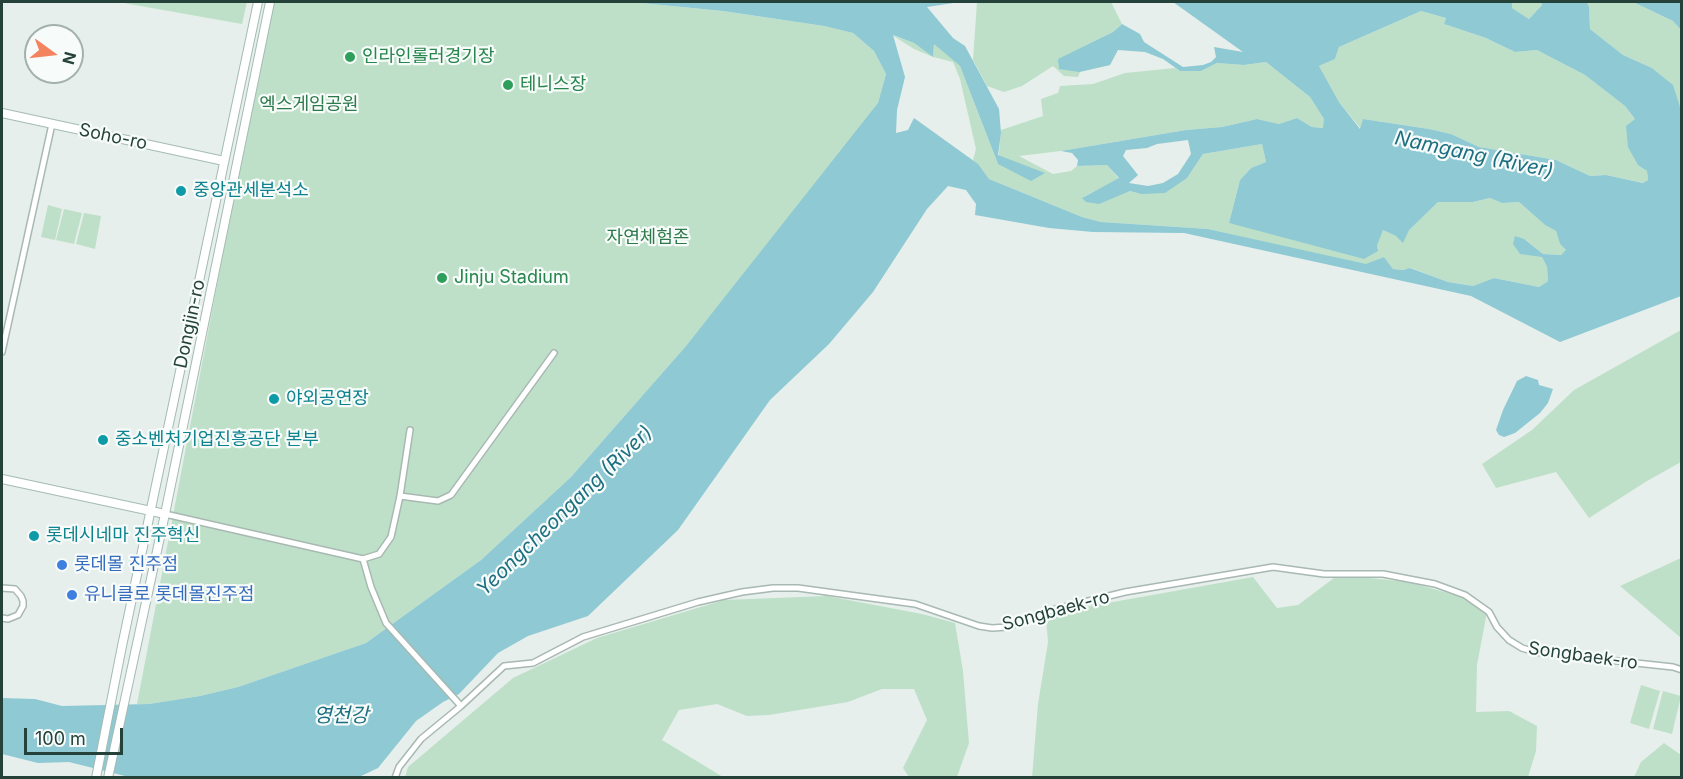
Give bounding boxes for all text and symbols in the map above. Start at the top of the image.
north arrow [24,24,84,84]
place label: 인라인롤러경기장 [362,46,494,68]
text: N [58,50,81,67]
marker: 인라인롤러경기장 [343,50,357,64]
place label: 테니스장 [520,74,586,96]
marker: 테니스장 [501,78,515,92]
park label: 엑스게임공원 [259,94,359,116]
street label: Soho-ro [77,119,149,155]
water label: Namgang (River) [1393,126,1555,184]
place label: 중앙관세분석소 [193,180,309,202]
marker: 중앙관세분석소 [174,184,188,198]
park label: 자연체험존 [607,227,689,249]
place label: Jinju Stadium [454,267,569,289]
marker: Jinju Stadium [435,271,449,285]
street label: Dongjin-ro [170,278,210,370]
place label: 야외공연장 [286,388,369,410]
marker: 야외공연장 [267,392,281,406]
water label: Yeongcheongang (River) [472,421,658,601]
place label: 중소벤처기업진흥공단 본부 [115,429,319,451]
marker: 중소벤처기업진흥공단 본부 [96,433,110,447]
place label: 롯데시네마 진주혁신 [46,525,200,547]
marker: 롯데시네마 진주혁신 [27,529,41,543]
place label: 롯데몰 진주점 [74,554,178,576]
marker: 롯데몰 진주점 [55,558,69,572]
place label: 유니클로 롯데몰진주점 [84,584,255,606]
street label: Songbaek-ro [1000,586,1112,636]
marker: 유니클로 롯데몰진주점 [65,588,79,602]
street label: Songbaek-ro [1527,638,1639,674]
water label: 영천강 [313,704,369,728]
scale bar [27,716,126,754]
text: 100 m [35,728,86,749]

